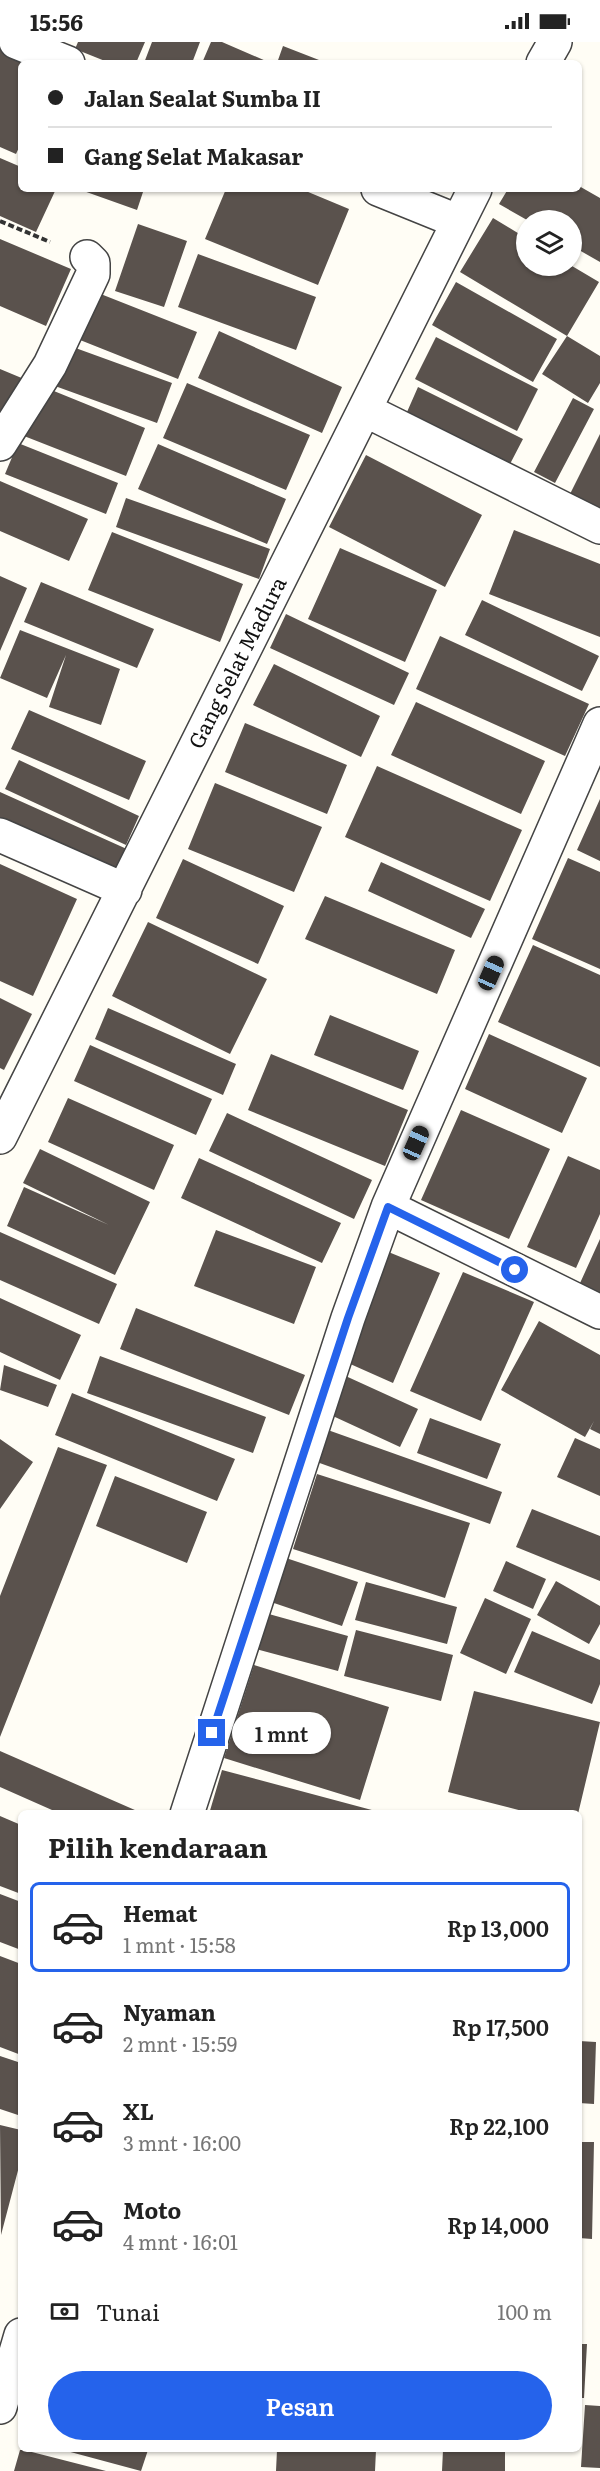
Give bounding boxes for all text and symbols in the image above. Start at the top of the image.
text: 15:56 [30,5,83,38]
text: Jalan Sealat Sumba II [84,81,321,114]
text: Gang Selat Makasar [84,139,303,172]
map controls [516,210,582,276]
button: layers [516,210,582,276]
street label: Gang Selat Madura [179,570,293,753]
car [475,953,507,993]
car [400,1123,432,1163]
route start [501,1256,528,1283]
callout: 1 mnt [233,1712,332,1754]
text: 1 mnt [255,1718,308,1748]
route end [198,1719,225,1746]
text: Pilih kendaraan [48,1826,268,1866]
text: Hemat [123,1896,197,1929]
icon: car [51,1900,105,1954]
text: Rp 13,000 [447,1911,549,1944]
text: 1 mnt · 15:58 [123,1929,236,1959]
text: Nyaman [123,1995,216,2028]
icon: car [51,1999,105,2053]
text: Rp 17,500 [452,2010,549,2043]
text: 2 mnt · 15:59 [123,2028,237,2058]
text: XL [123,2094,154,2127]
icon: car [51,2098,105,2152]
text: Rp 22,100 [449,2109,549,2142]
text: 3 mnt · 16:00 [123,2127,241,2157]
text: Moto [123,2193,181,2226]
icon: car [51,2197,105,2251]
text: Rp 14,000 [447,2208,549,2241]
text: 4 mnt · 16:01 [123,2226,238,2256]
icon: cash [48,2295,81,2328]
text: Tunai [96,2295,160,2328]
text: 100 m [497,2296,552,2326]
button: Pesan [48,2371,552,2440]

